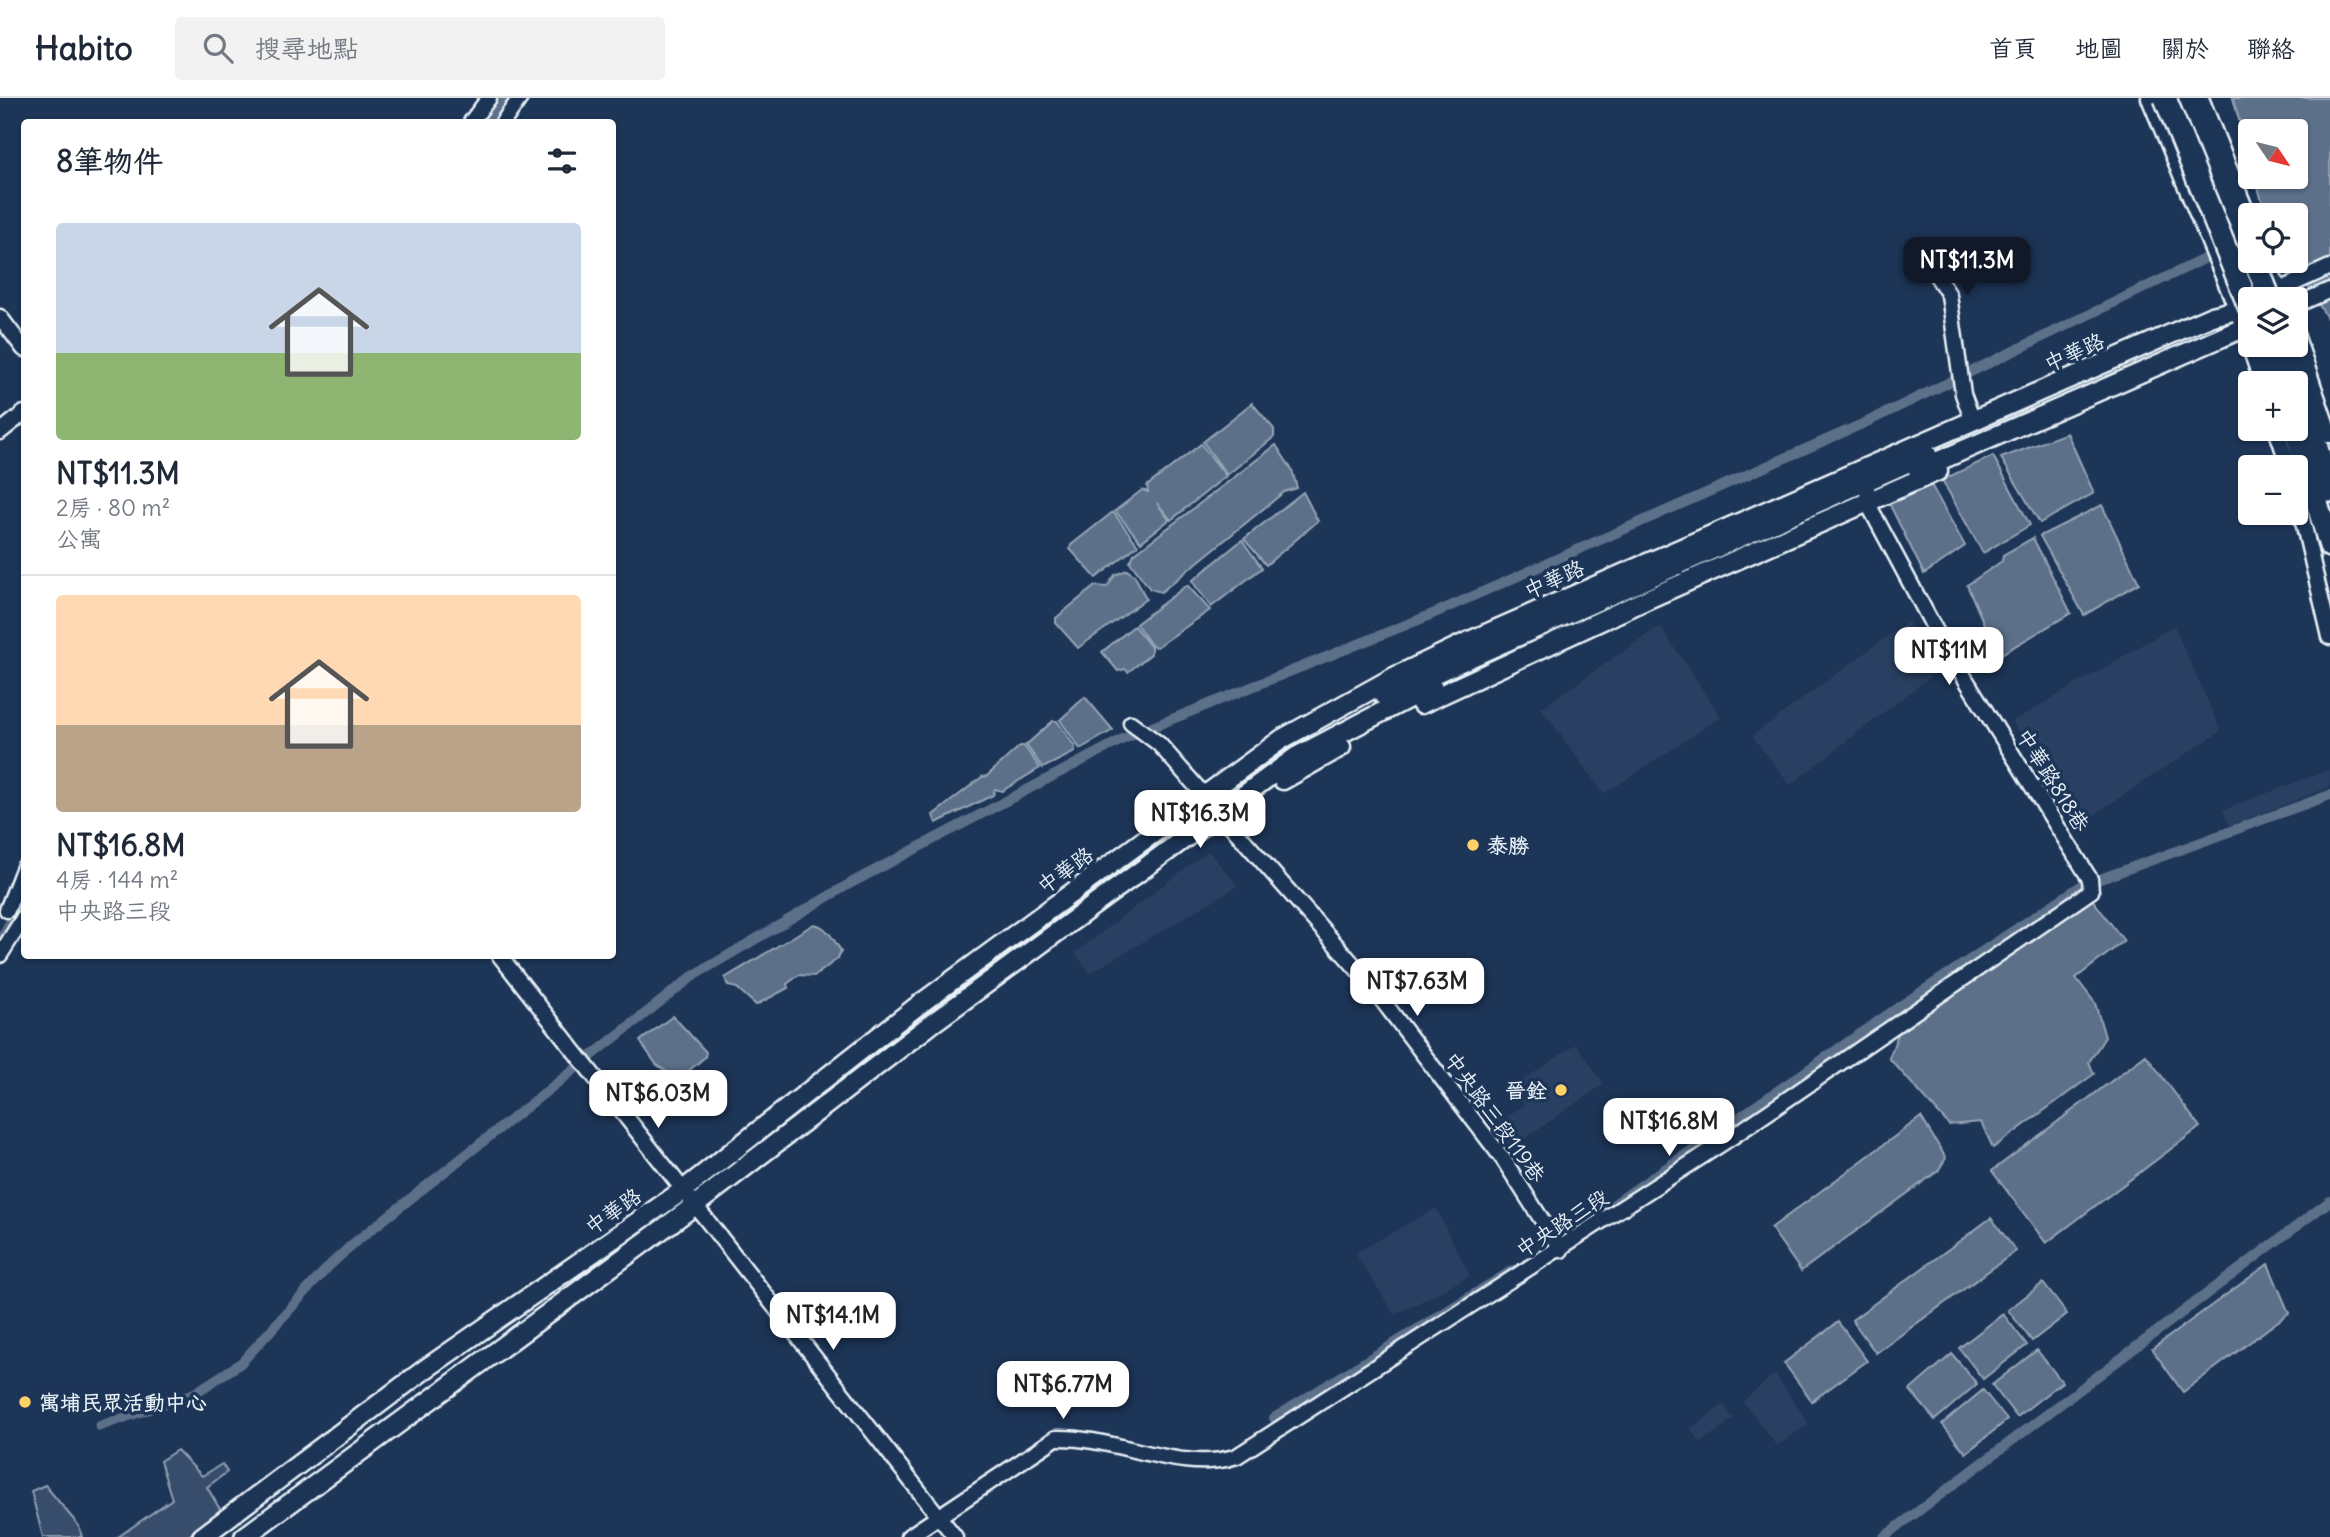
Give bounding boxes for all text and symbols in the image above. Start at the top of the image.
search box [175,17,665,80]
text: Habito [35,27,133,69]
icon: search [199,29,237,67]
text: 搜尋地點 [255,32,359,65]
text: 首頁 [1989,33,2037,63]
text: 地圖 [2075,33,2123,63]
text: 關於 [2161,33,2209,63]
text: 聯絡 [2247,33,2295,63]
north arrow [2238,119,2308,189]
map controls [2238,119,2308,525]
text: 8筆物件 [56,142,163,180]
icon: filters [543,142,581,180]
button: locate [2238,203,2308,273]
pin: NT$11.3M [1895,238,2039,297]
text: NT$11.3M [1919,245,2015,274]
icon: home [256,269,382,395]
button: layers [2238,287,2308,357]
street label: 中華路 [2040,327,2108,377]
button: + [2238,371,2308,441]
text: NT$11.3M [56,454,180,492]
button: − [2238,455,2308,525]
text: 2房 · 80 m² [56,493,170,522]
text: 公寓 [56,524,102,553]
street label: 中華路 [1520,554,1588,604]
pin: NT$11M [1892,628,2006,687]
text: NT$11M [1910,635,1988,664]
icon: home [256,641,382,767]
street label: 中華路818巷 [2011,723,2095,837]
pin: NT$16.3M [1128,790,1272,850]
text: NT$16.3M [1150,798,1250,827]
text: NT$16.8M [56,826,186,864]
place label: 泰勝 [1487,832,1530,859]
marker: 泰勝 [1465,837,1481,853]
street label: 中華路 [1032,841,1098,899]
text: 4房 · 144 m² [56,865,178,894]
text: 中央路三段 [56,896,171,925]
pin: NT$7.63M [1345,958,1489,1018]
text: NT$7.63M [1366,966,1468,995]
street label: 中央路三段119巷 [1439,1046,1551,1188]
pin: NT$6.03M [586,1070,730,1130]
place label: 晉銓 [1505,1077,1547,1104]
text: NT$6.03M [605,1078,711,1107]
marker: 晉銓 [1553,1082,1569,1098]
pin: NT$16.8M [1597,1098,1741,1158]
text: NT$16.8M [1619,1106,1719,1135]
street label: 中華路 [579,1182,647,1240]
street label: 中央路三段 [1511,1183,1613,1263]
pin: NT$14.1M [761,1292,905,1352]
text: NT$14.1M [786,1300,880,1329]
pin: NT$6.77M [991,1362,1135,1421]
text: NT$6.77M [1013,1369,1113,1398]
place label: 寓埔民眾活動中心 [39,1389,207,1416]
marker: 寓埔民眾活動中心 [17,1394,33,1410]

